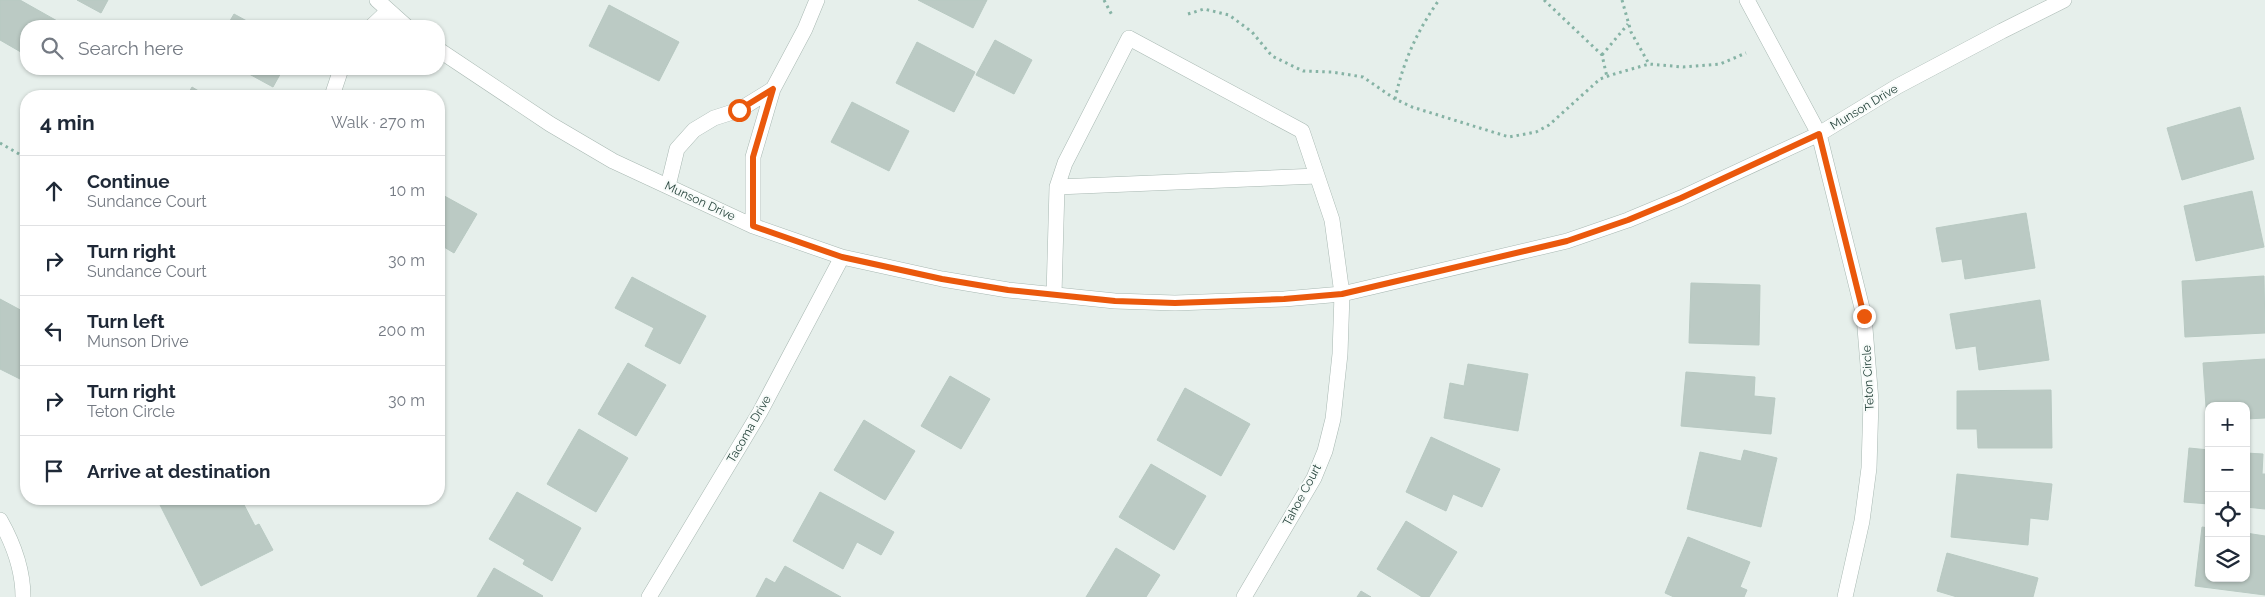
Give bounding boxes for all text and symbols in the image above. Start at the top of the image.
search box [20,20,445,75]
icon: search [38,34,66,62]
text: Search here [78,37,184,59]
street label: Munson Drive [1828,81,1900,133]
route start [728,99,751,122]
text: 4 min [40,110,95,135]
text: Walk · 270 m [331,113,425,132]
text: Continue [87,170,170,192]
icon: ahead [40,177,68,205]
street label: Munson Drive [662,179,738,223]
text: 10 m [390,181,425,200]
text: Sundance Court [87,192,207,211]
text: Turn right [87,240,176,262]
icon: right [40,247,68,275]
text: 30 m [388,251,425,270]
text: Sundance Court [87,262,207,281]
route end [1853,305,1876,328]
text: Turn left [87,310,164,332]
icon: left [40,317,68,345]
text: 200 m [378,321,425,340]
text: Munson Drive [87,332,189,351]
street label: Teton Circle [1859,345,1877,411]
text: Turn right [87,380,176,402]
icon: right [40,387,68,415]
text: 30 m [388,391,425,410]
street label: Tacoma Drive [724,393,774,465]
text: Teton Circle [87,402,175,421]
map controls [2205,402,2250,582]
button: + [2205,402,2250,447]
button: − [2205,447,2250,492]
icon: arrive [40,457,68,485]
text: Arrive at destination [87,460,271,482]
street label: Tahoe Court [1280,462,1324,528]
button: locate [2205,492,2250,537]
button: layers [2205,537,2250,582]

